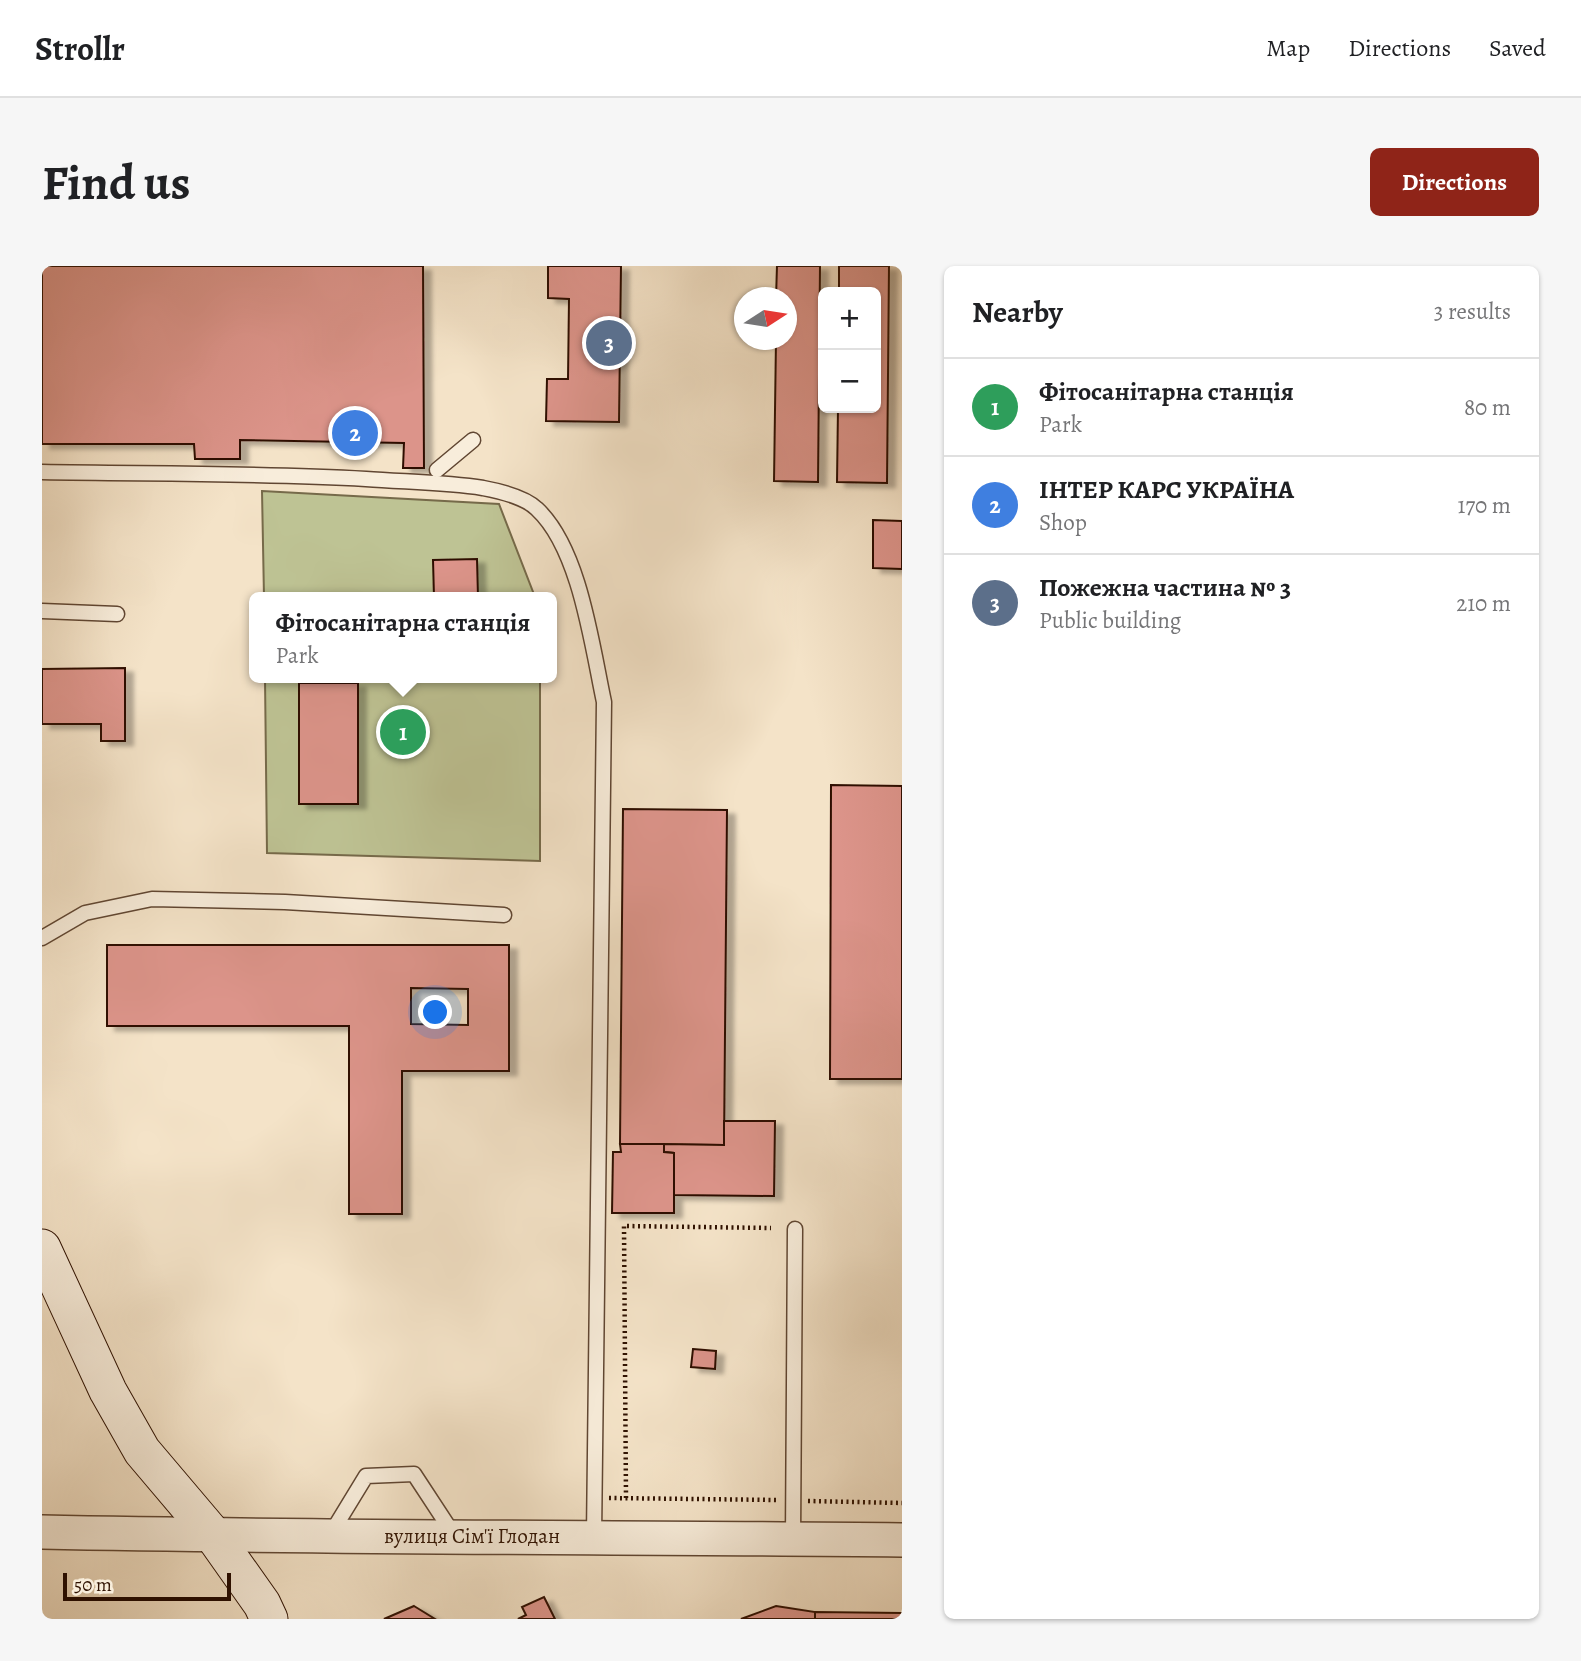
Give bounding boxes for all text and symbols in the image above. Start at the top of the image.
text: Strollr [35,26,125,71]
text: Map [1266,32,1310,64]
text: Directions [1348,32,1451,64]
text: Saved [1489,32,1546,64]
button: Directions [1370,148,1539,216]
text: Find us [42,149,190,216]
north arrow [734,287,797,350]
map controls [818,287,881,413]
button: + [818,287,881,350]
text: Nearby [972,292,1063,332]
text: 3 results [1434,296,1511,327]
pin: 3 [586,317,632,369]
button: − [818,350,881,413]
text: Фітосанітарна станція [1039,374,1294,409]
text: 1 [991,392,999,423]
text: 80 m [1464,392,1511,423]
pin: 2 [332,407,378,459]
text: Park [1039,409,1082,440]
text: ІНТЕР КАРС УКРАЇНА [1039,472,1294,507]
text: 2 [989,490,1001,521]
text: 170 m [1458,490,1511,521]
text: Shop [1039,507,1087,538]
text: Пожежна частина № 3 [1039,570,1291,605]
text: 3 [990,588,1000,619]
text: 210 m [1456,588,1511,619]
popup [249,592,557,683]
text: Фітосанітарна станція [276,605,530,640]
text: Public building [1039,605,1181,636]
text: Park [276,640,319,671]
pin: 1 [380,706,426,758]
your location [418,995,452,1029]
street label: вулиця Сім'ї Глодан [384,1522,560,1550]
scale bar [63,1570,231,1602]
text: 50 m [74,1572,112,1598]

